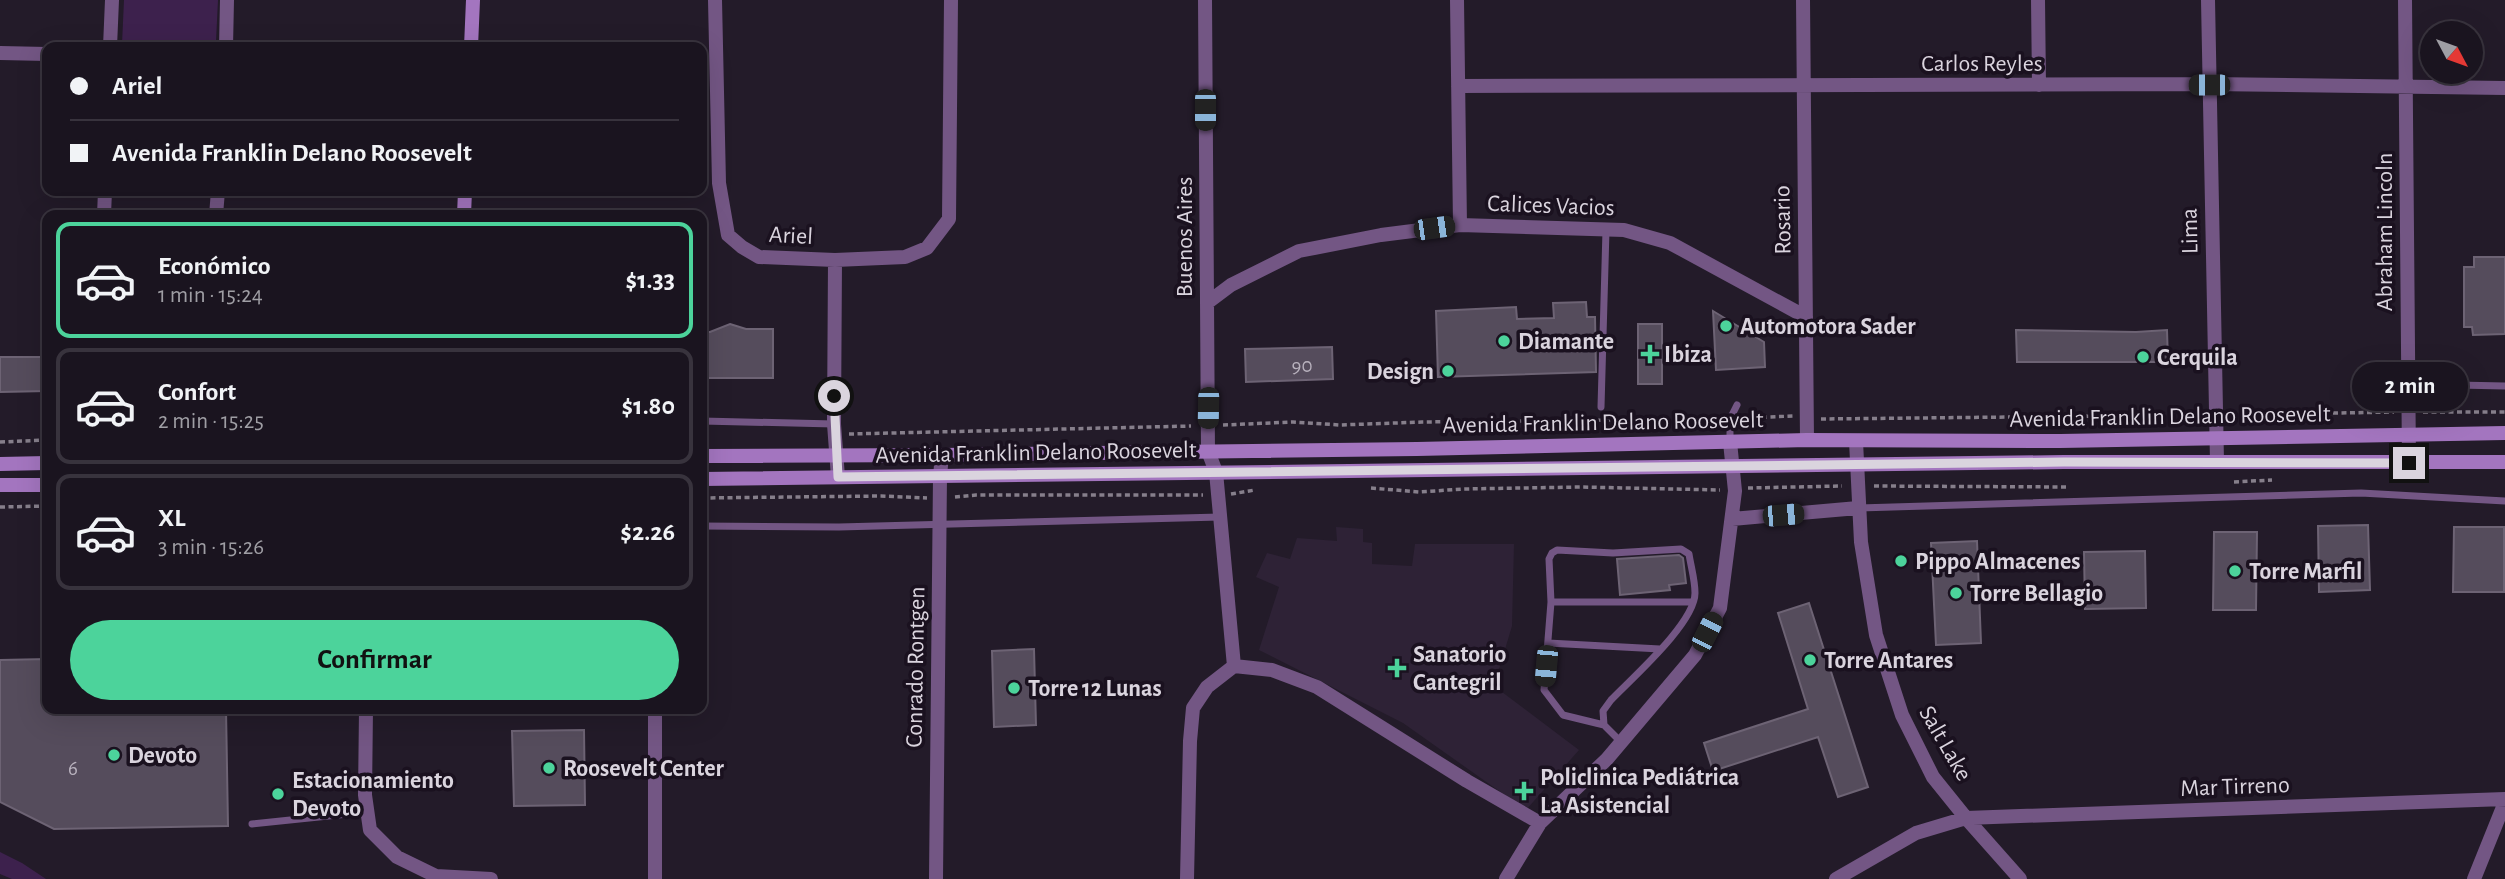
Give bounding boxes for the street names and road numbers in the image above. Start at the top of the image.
street label: Carlos Reyles [1921,52,2043,76]
street label: Abraham Lincoln [2373,153,2397,311]
street label: Buenos Aires [1173,177,1197,297]
street label: Rosario [1770,185,1796,255]
street label: Calices Vacios [1487,192,1615,220]
street label: Lima [2178,208,2202,254]
street label: Ariel [768,223,814,249]
street label: Avenida Franklin Delano Roosevelt [2009,402,2331,432]
street label: Avenida Franklin Delano Roosevelt [1442,408,1764,438]
street label: Avenida Franklin Delano Roosevelt [875,438,1197,468]
street label: Conrado Rontgen [903,586,929,748]
street label: Salt Lake [1914,702,1976,785]
street label: Mar Tirreno [2180,773,2290,801]

